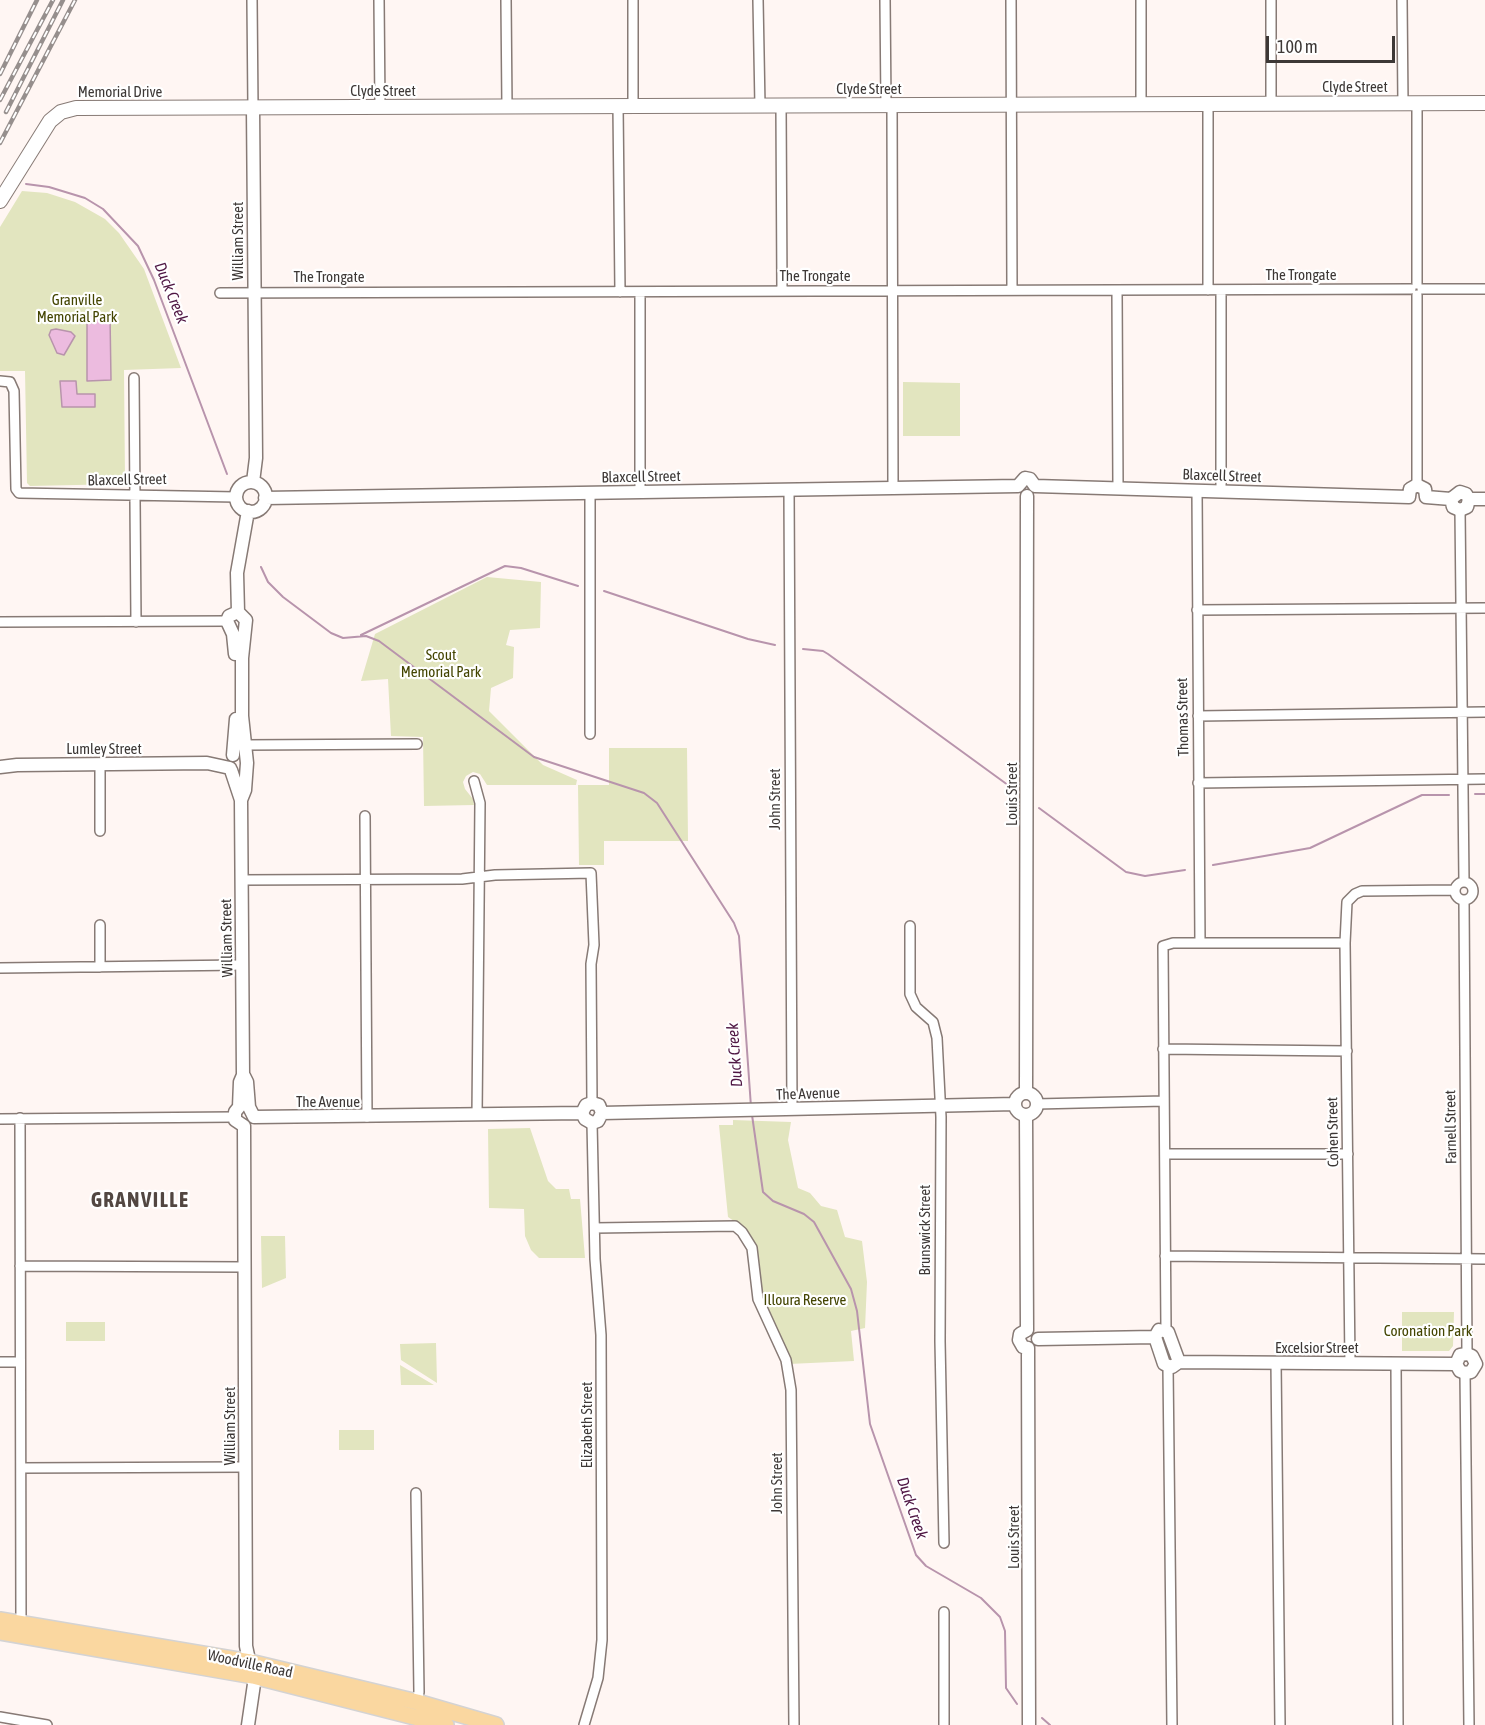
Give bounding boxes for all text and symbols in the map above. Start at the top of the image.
scale bar [1269,24,1398,62]
text: 100 m [1277,36,1318,57]
street label: Clyde Street [1322,78,1388,96]
street label: Clyde Street [836,80,902,98]
street label: Clyde Street [350,82,416,100]
street label: Memorial Drive [78,83,162,101]
street label: William Street [229,202,247,280]
water label: Duck Creek [150,259,192,327]
street label: The Trongate [1266,266,1336,284]
street label: The Trongate [780,267,850,285]
street label: The Trongate [294,268,364,286]
park label: Granville Memorial Park [37,291,117,326]
street label: Blaxcell Street [1182,466,1262,486]
street label: Blaxcell Street [601,467,681,487]
street label: Blaxcell Street [87,470,167,490]
park label: Scout Memorial Park [401,646,481,681]
street label: Thomas Street [1173,678,1193,756]
street label: Lumley Street [66,740,142,758]
street label: Louis Street [1003,762,1021,826]
street label: John Street [766,768,784,830]
street label: William Street [217,899,237,977]
water label: Duck Creek [723,1022,747,1088]
street label: The Avenue [776,1084,840,1104]
street label: Farnell Street [1441,1090,1461,1164]
street label: The Avenue [296,1093,360,1111]
street label: Cohen Street [1323,1097,1343,1167]
street label: Brunswick Street [916,1185,934,1275]
district label: GRANVILLE [91,1187,189,1213]
park label: Illoura Reserve [764,1291,846,1309]
park label: Coronation Park [1384,1322,1472,1340]
street label: Excelsior Street [1275,1339,1359,1357]
street label: Elizabeth Street [578,1382,596,1468]
street label: William Street [221,1387,239,1465]
street label: John Street [768,1452,786,1514]
water label: Duck Creek [892,1474,932,1542]
street label: Louis Street [1005,1505,1023,1569]
street label: Woodville Road [206,1646,294,1682]

